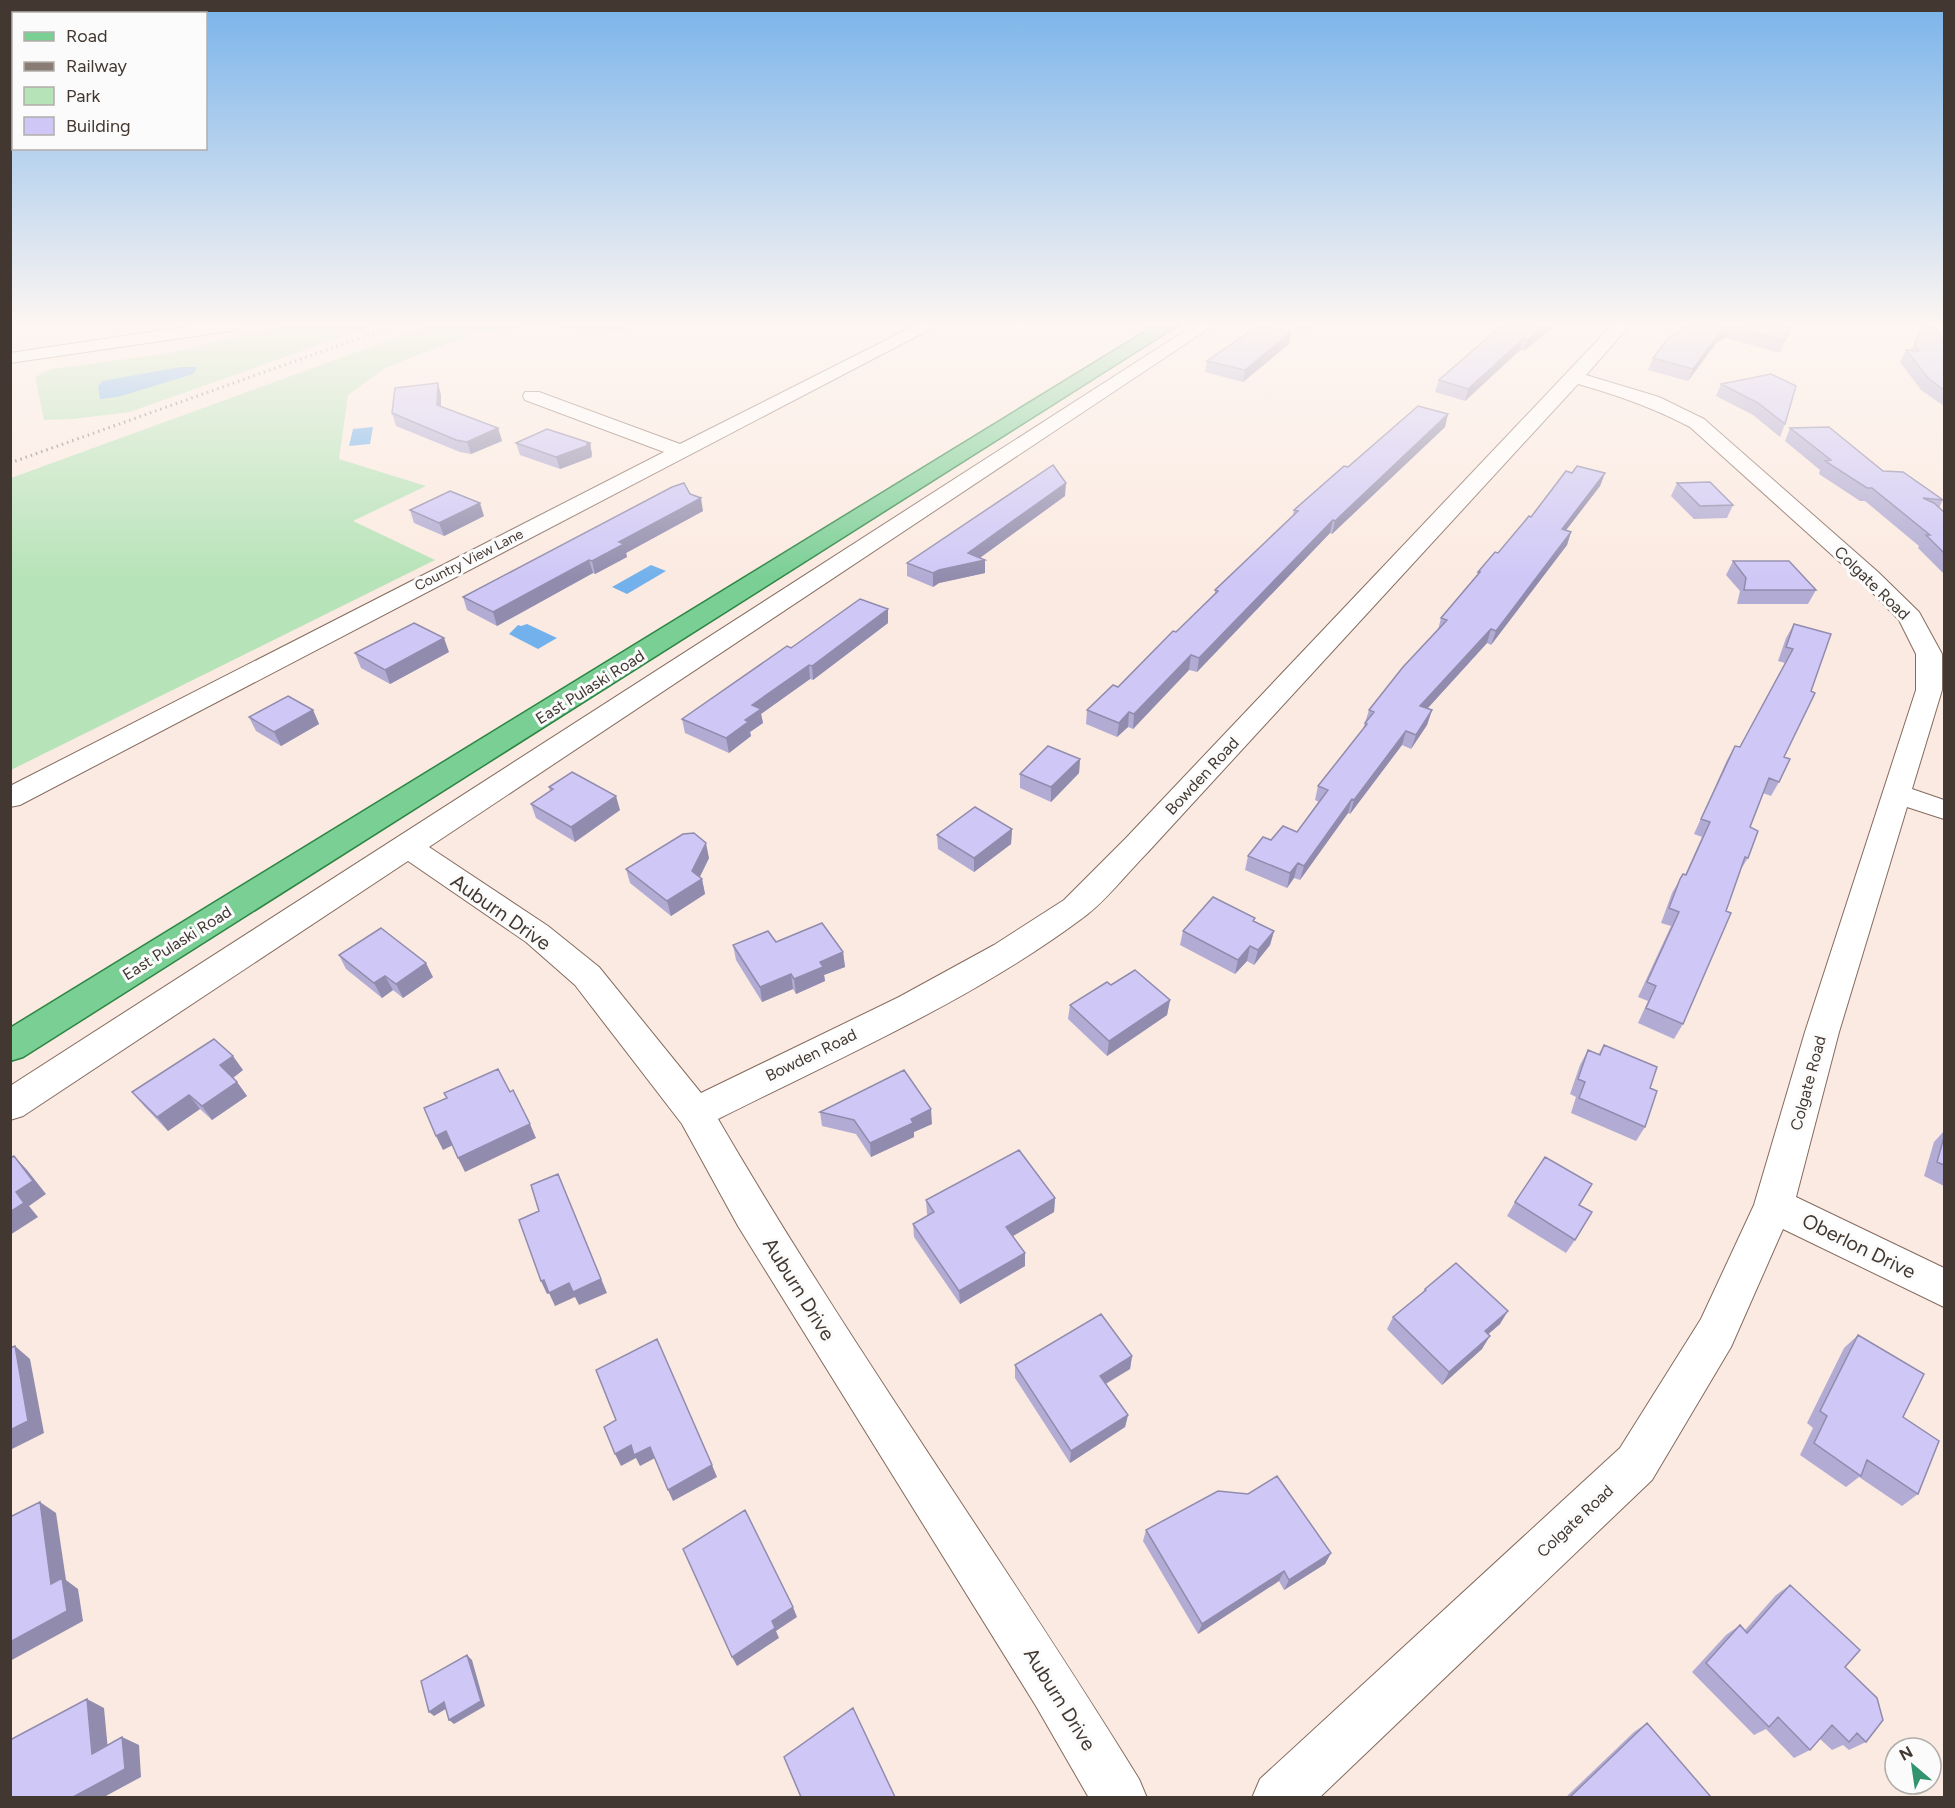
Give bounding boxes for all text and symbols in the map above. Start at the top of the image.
legend [12,12,207,150]
text: Road [66,25,107,47]
text: Railway [66,55,128,77]
text: Park [66,85,101,107]
text: Building [66,115,131,137]
street label: Country View Lane [412,525,526,595]
street label: Colgate Road [1830,542,1914,624]
street label: East Pulaski Road [532,646,648,728]
street label: Bowden Road [1161,733,1243,819]
street label: Auburn Drive [446,869,556,955]
street label: East Pulaski Road [119,902,235,984]
street label: Bowden Road [762,1025,860,1085]
street label: Colgate Road [1786,1033,1830,1133]
street label: Oberlon Drive [1798,1208,1920,1284]
street label: Auburn Drive [758,1233,840,1345]
street label: Colgate Road [1533,1481,1617,1561]
street label: Auburn Drive [1019,1643,1101,1755]
north arrow [1883,1736,1943,1796]
text: N [1896,1742,1916,1765]

